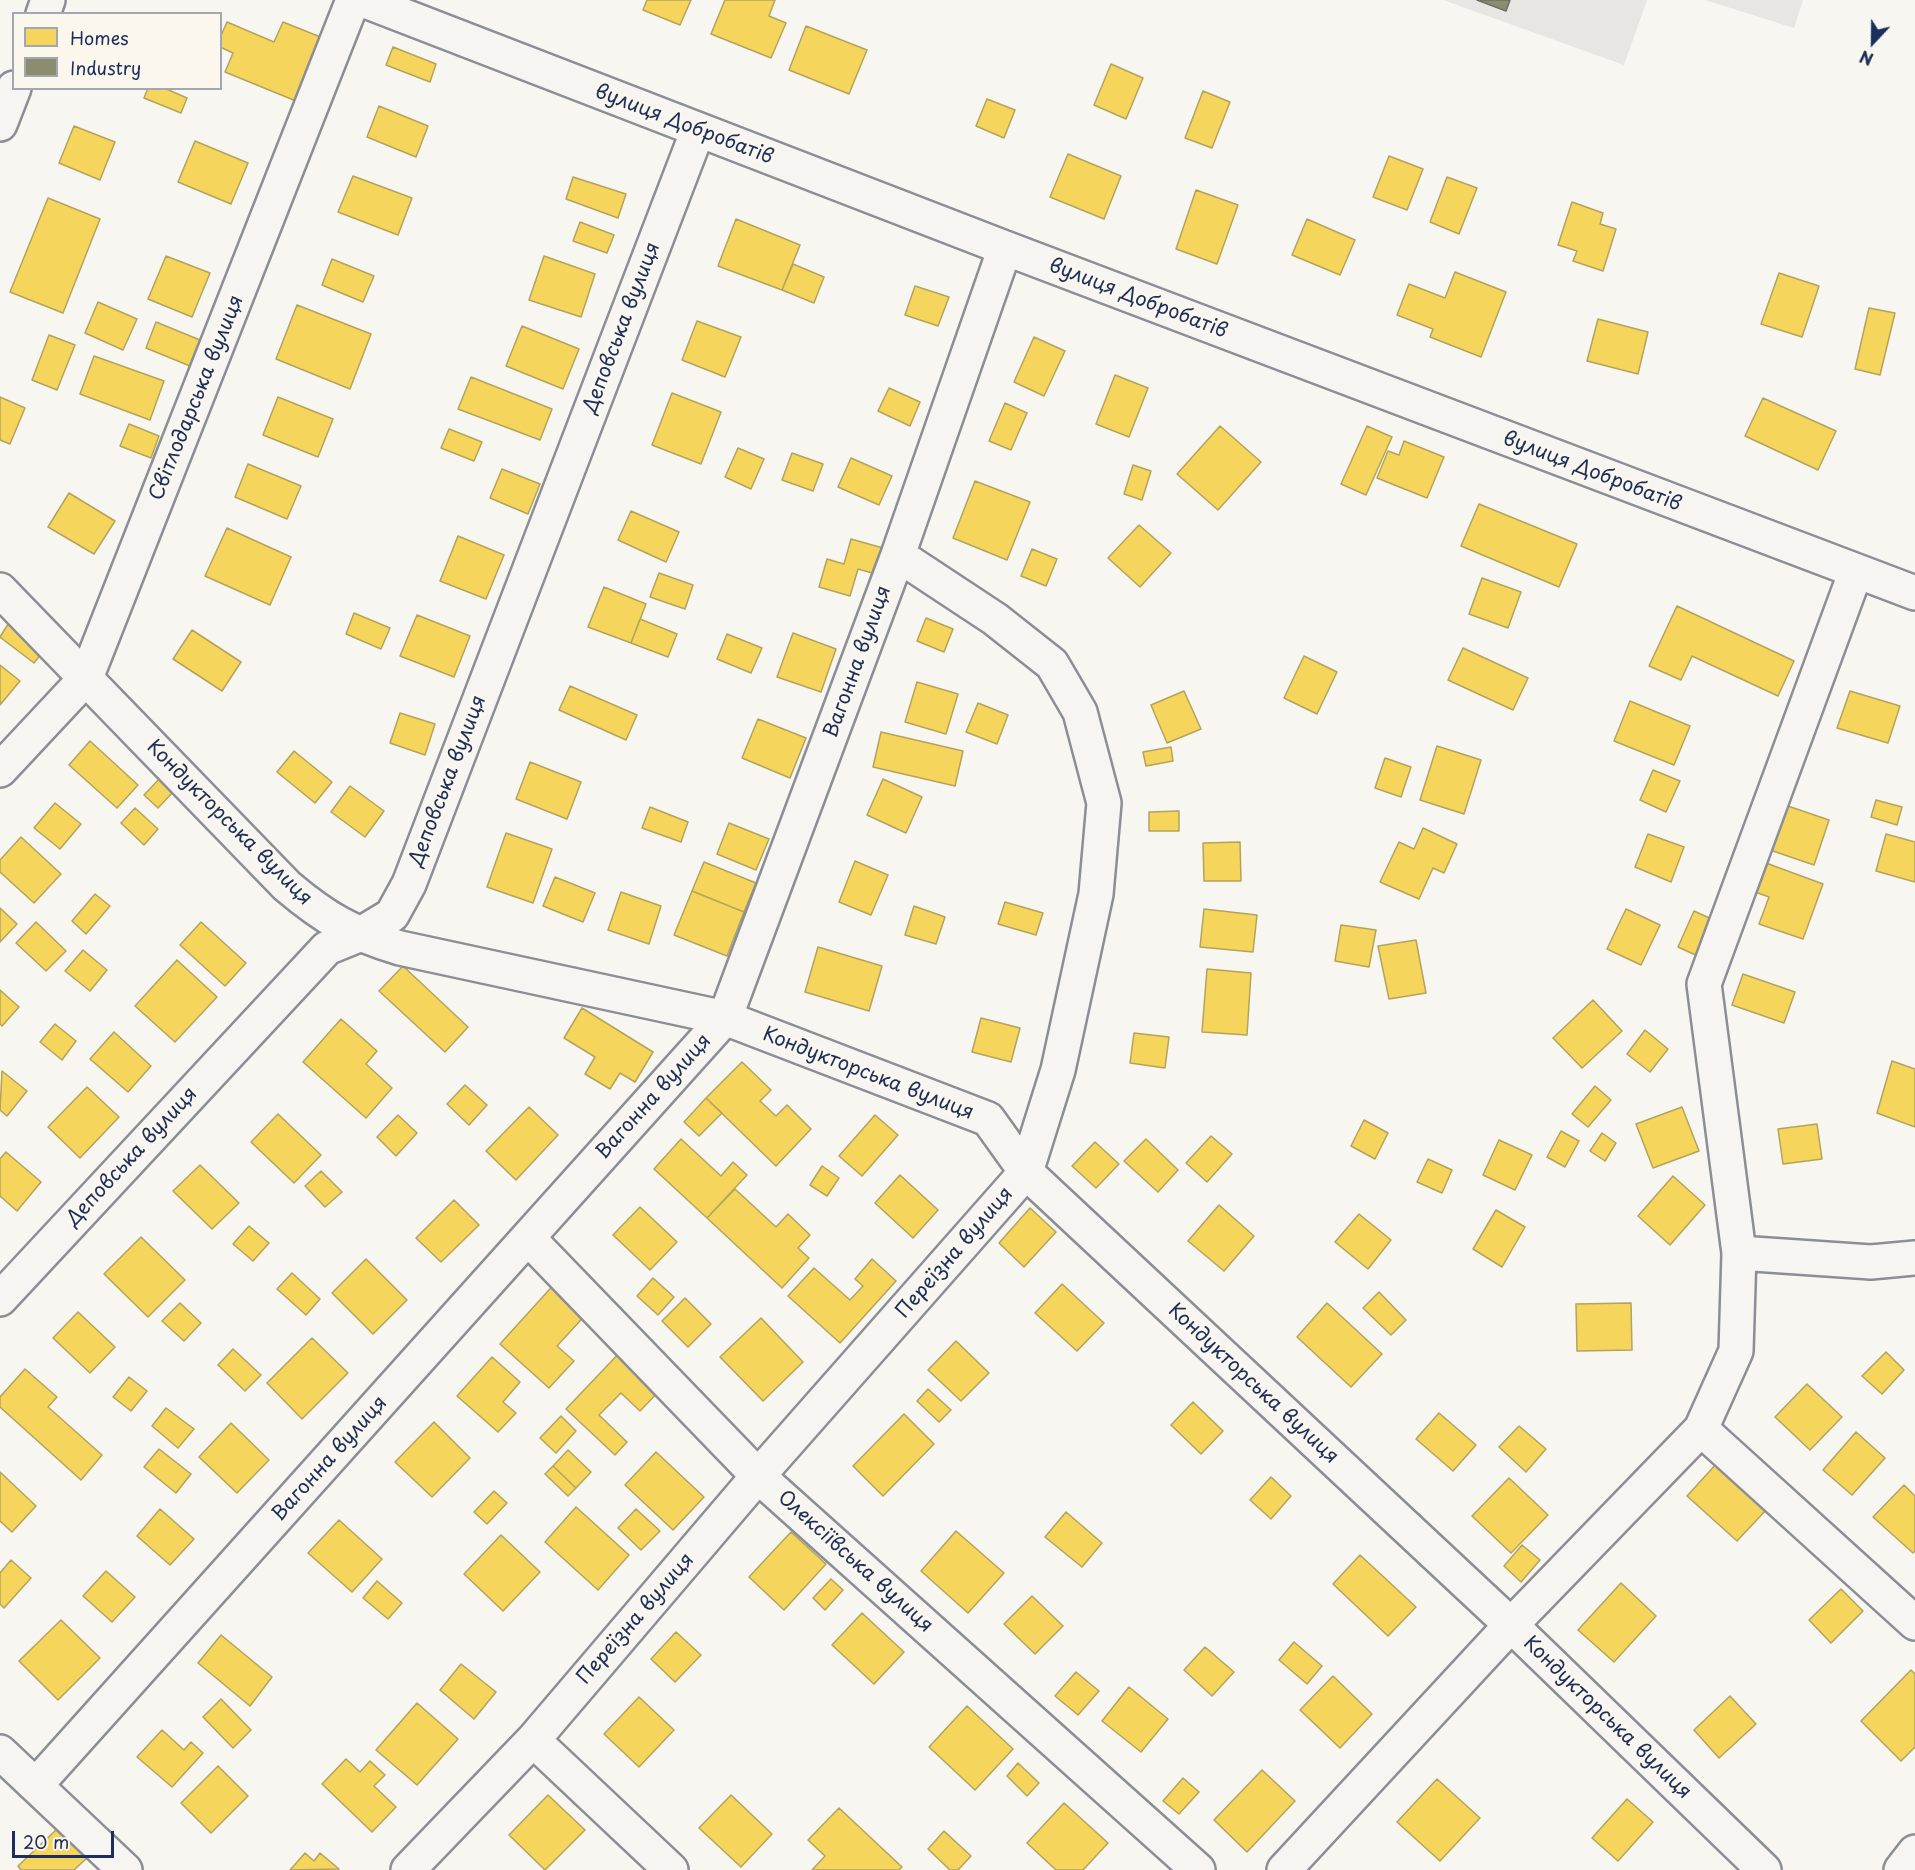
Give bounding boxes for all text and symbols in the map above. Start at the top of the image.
legend [12,12,222,90]
north arrow [1843,12,1903,72]
text: Homes [70,24,128,51]
text: N [1856,45,1877,72]
text: Industry [70,54,141,81]
street label: вулиця Добробатів [592,80,776,170]
street label: Деповська вулиця [578,239,666,417]
street label: вулиця Добробатів [1046,254,1230,344]
street label: Світлодарська вулиця [145,292,249,504]
street label: вулиця Добробатів [1500,427,1684,517]
street label: Вагонна вулиця [819,583,897,741]
street label: Деповська вулиця [404,692,492,870]
street label: Кондукторська вулиця [141,735,317,911]
street label: Кондукторська вулиця [759,1023,977,1125]
street label: Вагонна вулиця [592,1030,716,1164]
street label: Деповська вулиця [61,1083,203,1231]
street label: Переїзна вулиця [892,1183,1018,1323]
street label: Кондукторська вулиця [1163,1299,1343,1469]
street label: Вагонна вулиця [268,1392,392,1526]
street label: Олексіївська вулиця [772,1486,938,1638]
street label: Переїзна вулиця [573,1549,699,1689]
street label: Кондукторська вулиця [1518,1632,1696,1804]
scale bar [15,1819,117,1857]
text: 20 m [23,1828,69,1855]

